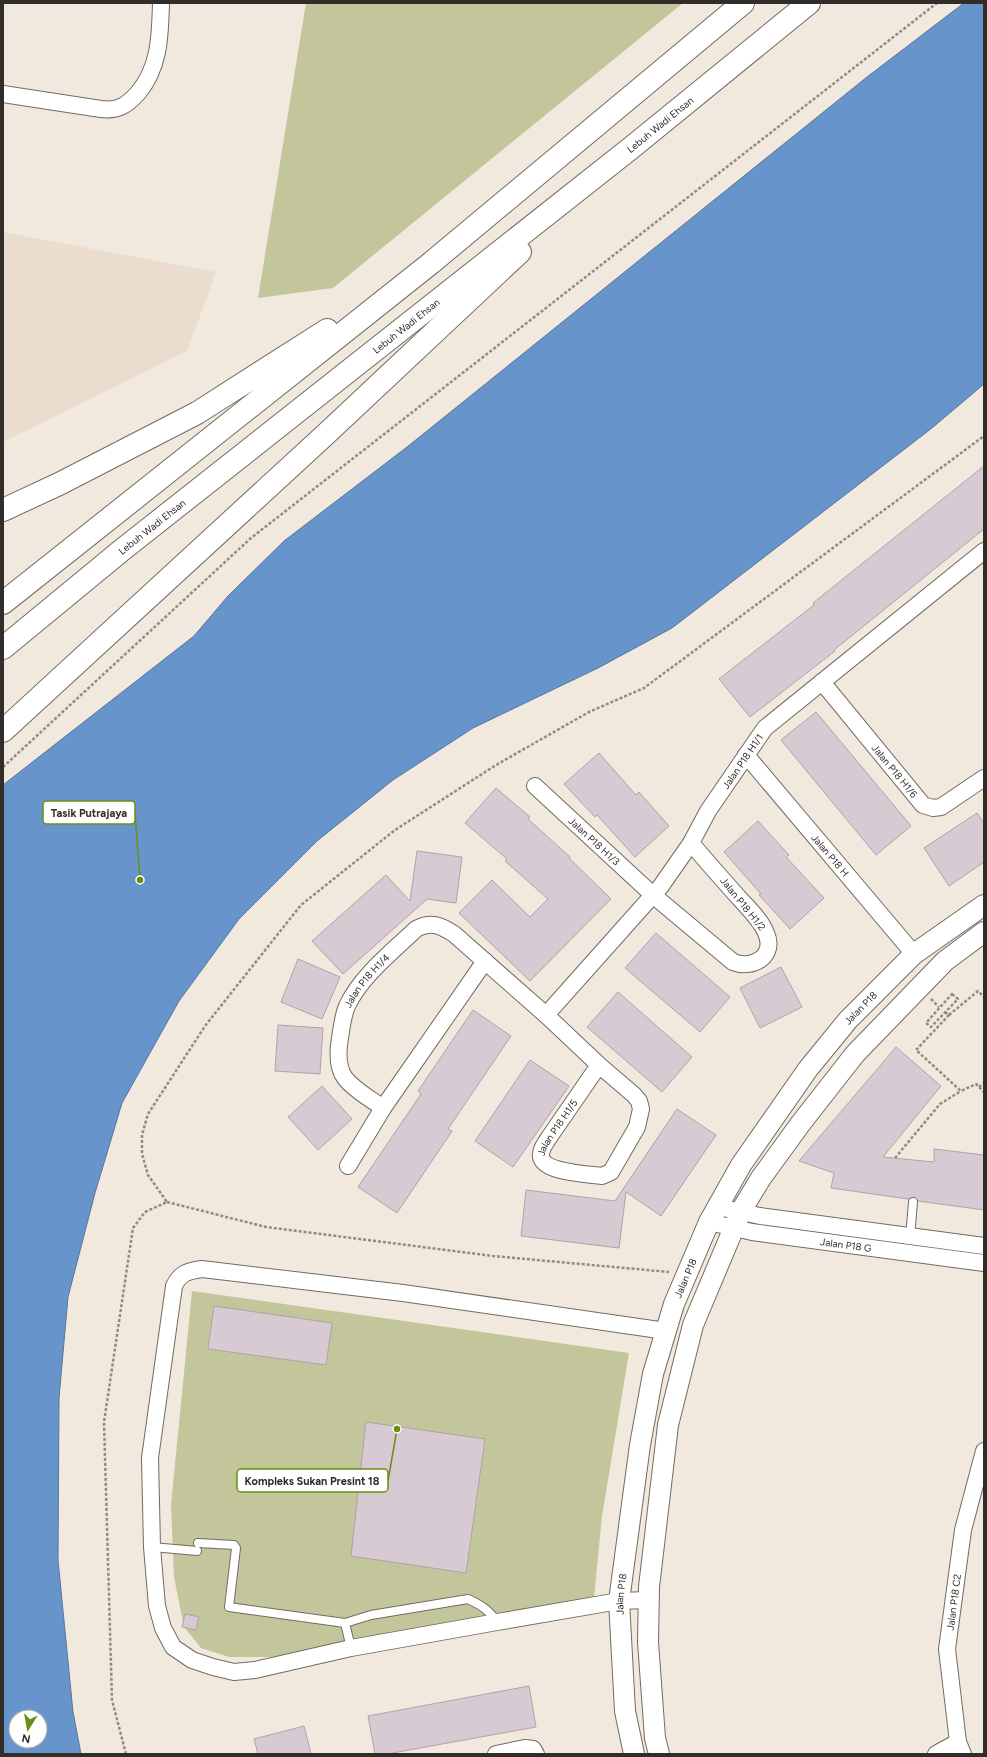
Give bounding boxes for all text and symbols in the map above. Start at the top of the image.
street label: Lebuh Wadi Ehsan [624,93,696,155]
street label: Lebuh Wadi Ehsan [370,295,443,356]
street label: Lebuh Wadi Ehsan [115,496,188,557]
street label: Jalan P18 H1/1 [719,731,766,791]
street label: Jalan P18 H1/6 [869,741,921,801]
callout: Tasik Putrajaya [43,801,135,824]
text: Tasik Putrajaya [51,807,127,820]
street label: Jalan P18 H1/3 [566,814,623,868]
street label: Jalan P18 H [809,831,852,879]
street label: Jalan P18 H1/2 [717,875,769,933]
street label: Jalan P18 H1/4 [341,951,392,1010]
street label: Jalan P18 [841,988,880,1027]
street label: Jalan P18 H1/5 [534,1096,580,1157]
street label: Jalan P18 G [819,1235,873,1254]
street label: Jalan P18 [671,1256,699,1300]
callout: Kompleks Sukan Presint 18 [237,1469,388,1492]
text: Kompleks Sukan Presint 18 [245,1475,380,1488]
street label: Jalan P18 [612,1573,629,1615]
street label: Jalan P18 C2 [943,1573,964,1631]
north arrow [8,1709,48,1749]
text: N [21,1731,32,1746]

